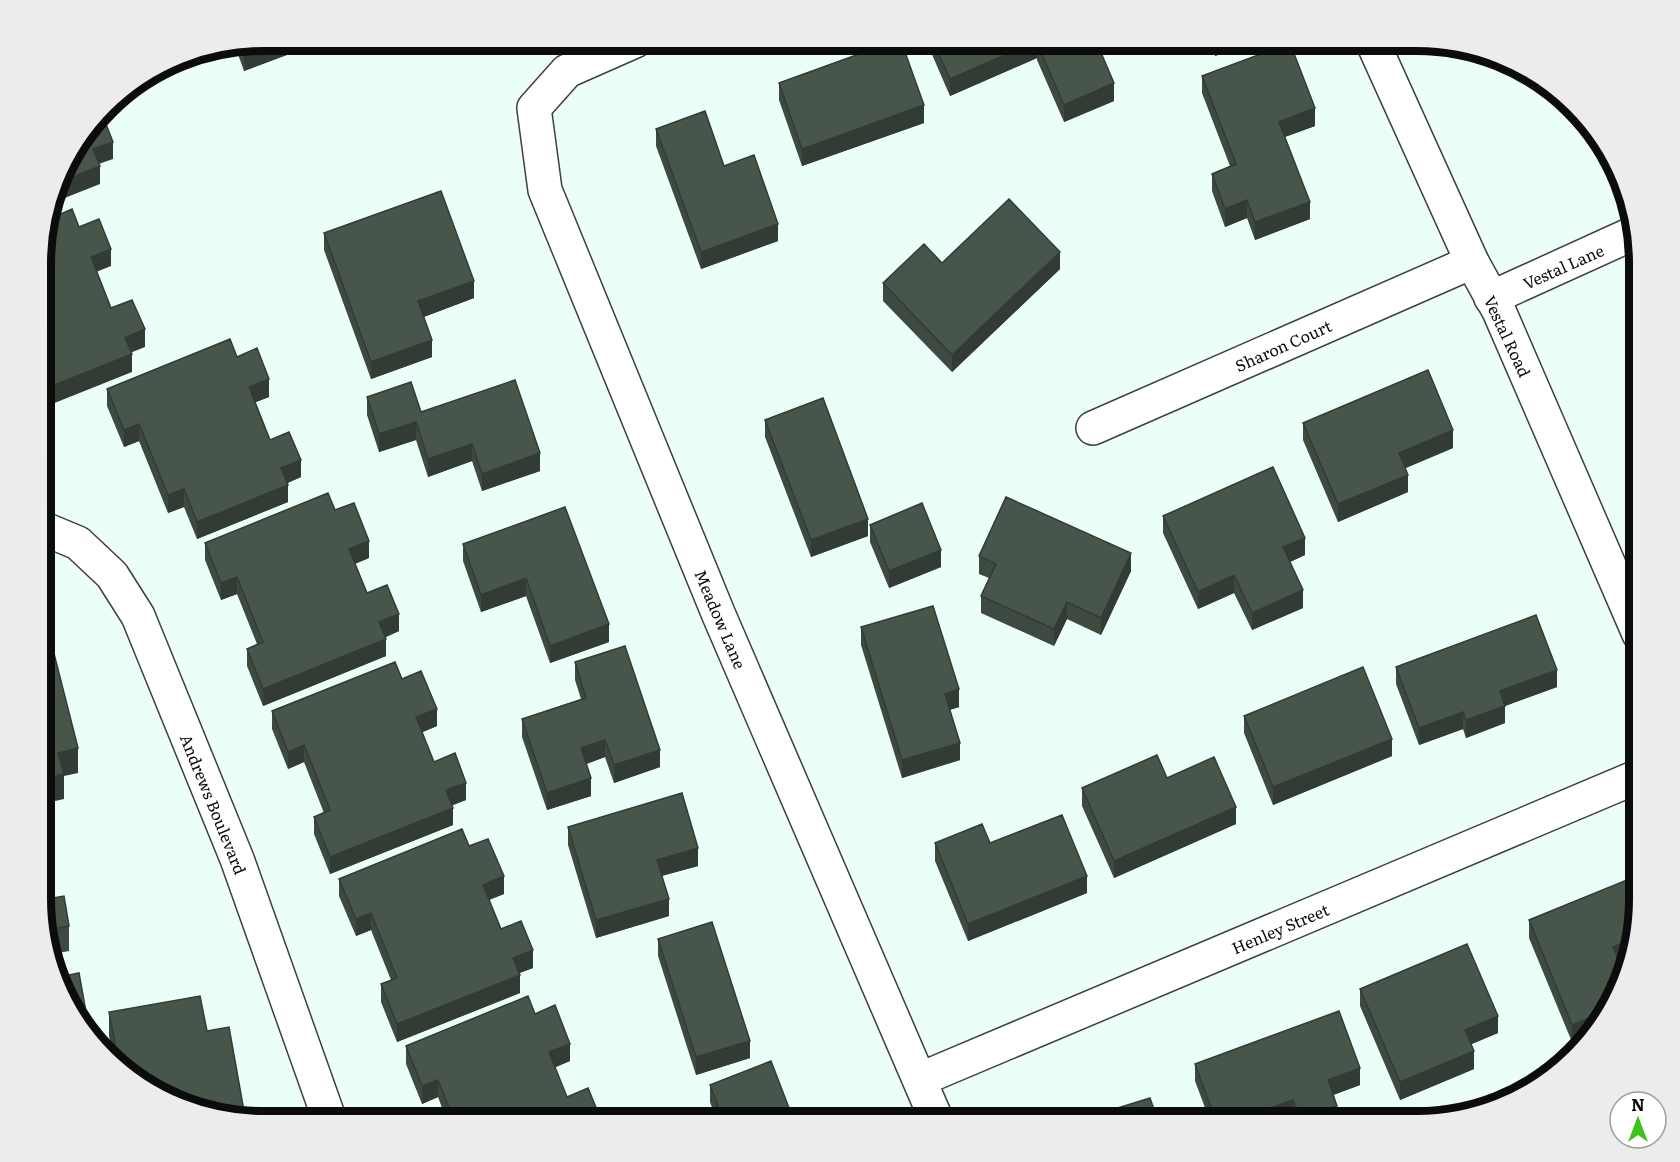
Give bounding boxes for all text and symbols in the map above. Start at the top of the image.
street label: Vestal Lane [1519,237,1607,295]
street label: Vestal Road [1479,291,1537,381]
street label: Sharon Court [1231,313,1336,377]
street label: Meadow Lane [689,566,753,672]
street label: Andrews Boulevard [175,730,253,878]
street label: Henley Street [1228,897,1333,959]
north arrow [1608,1090,1668,1150]
text: N [1631,1092,1645,1116]

